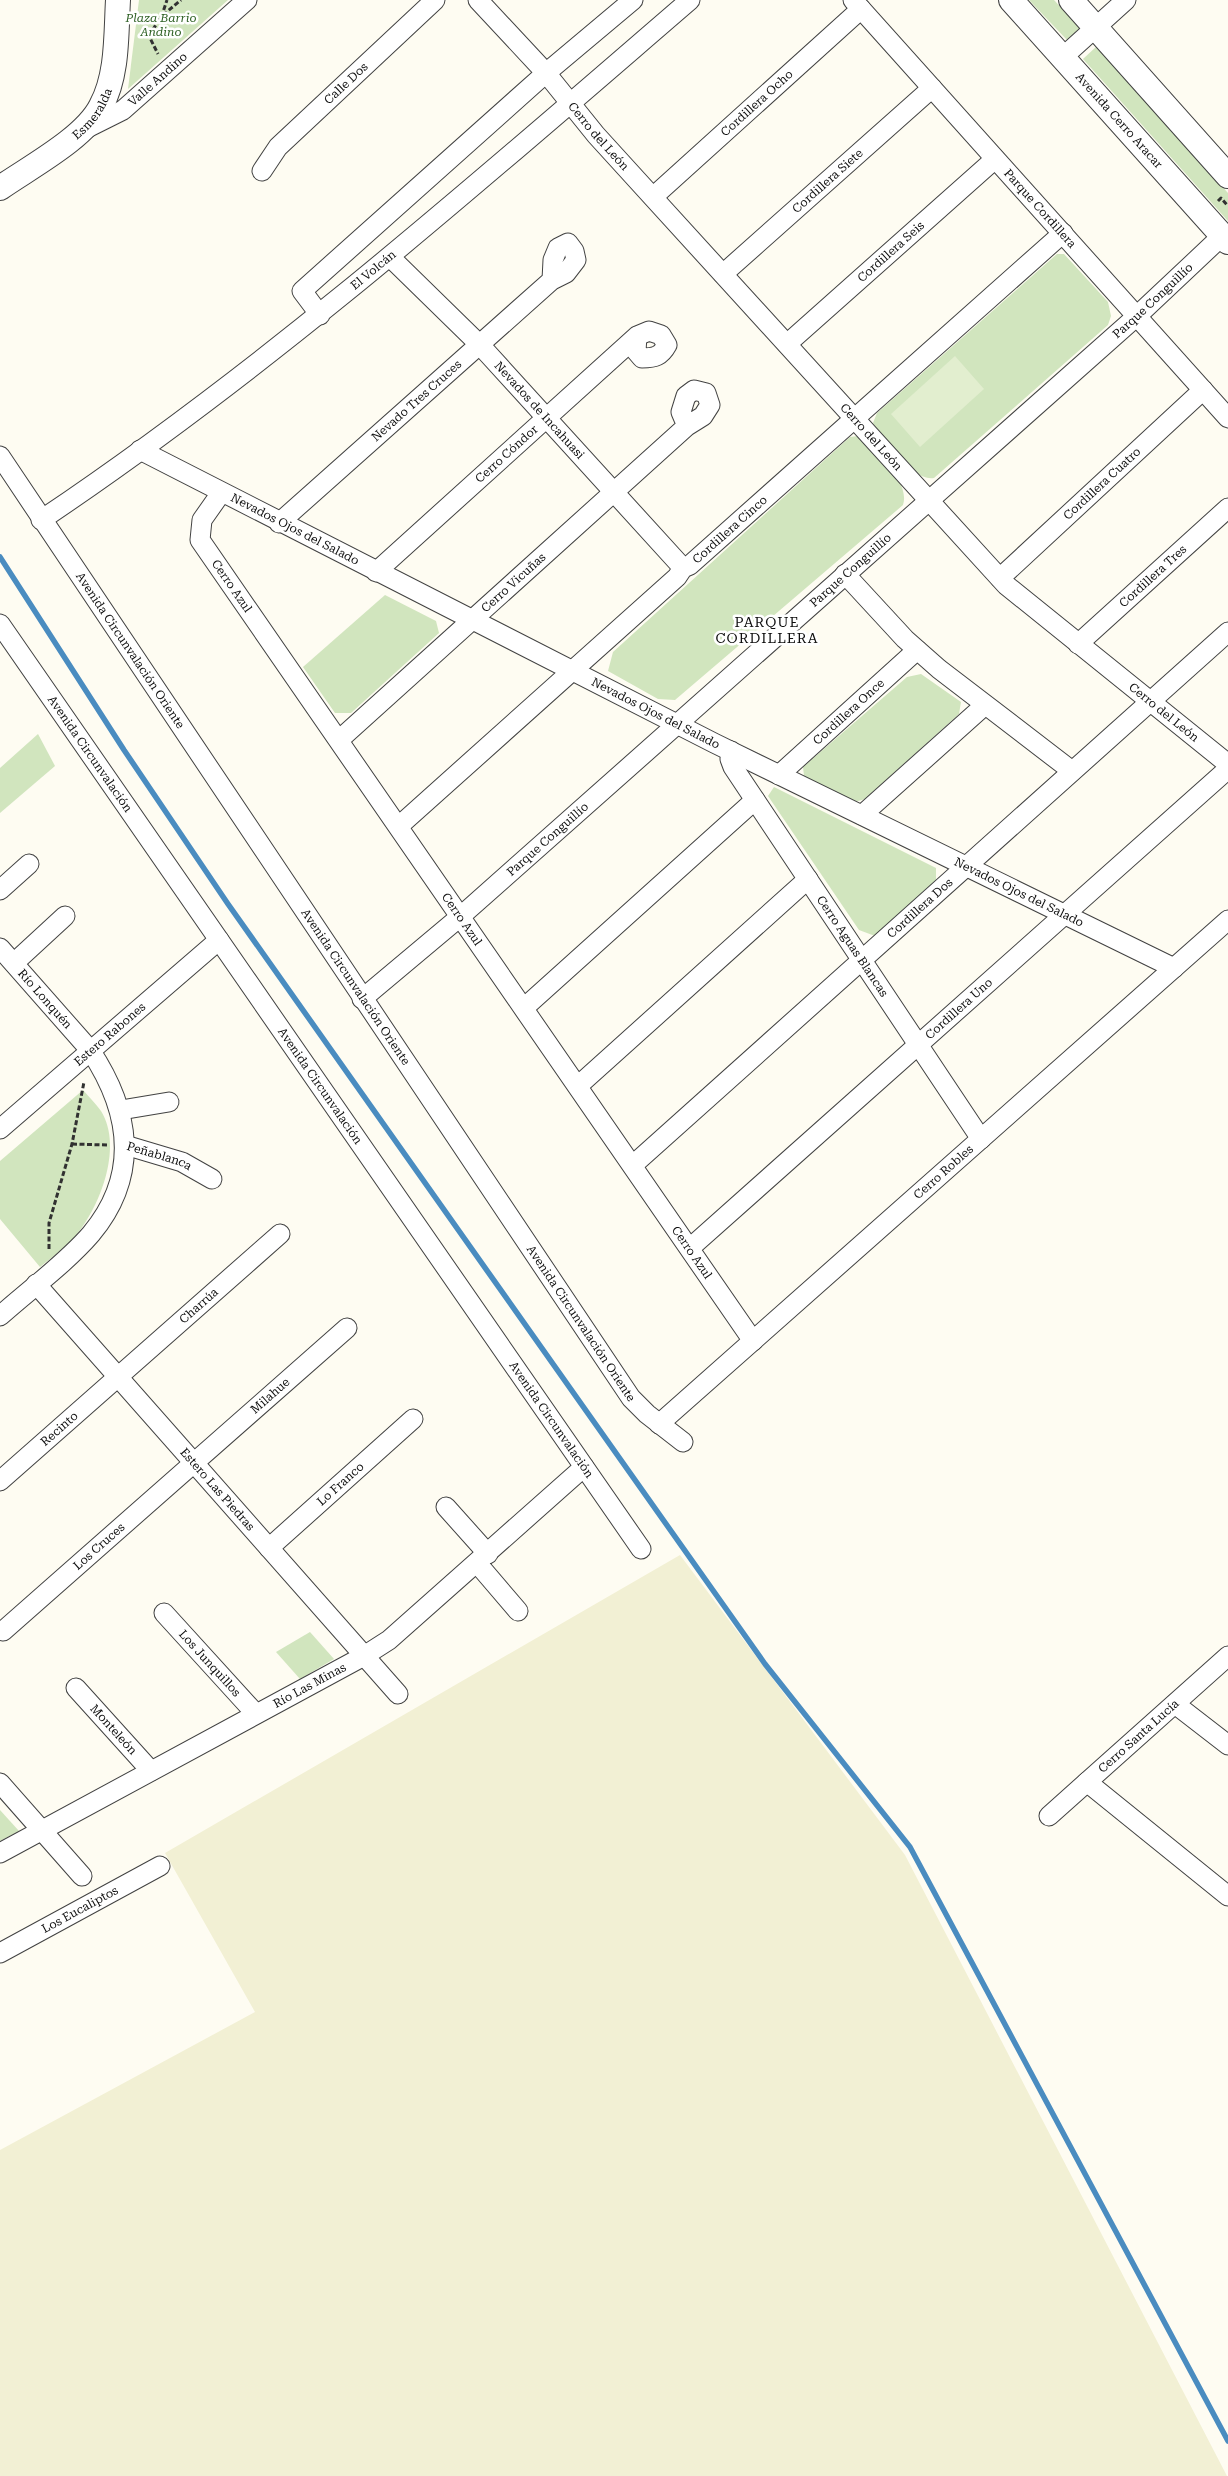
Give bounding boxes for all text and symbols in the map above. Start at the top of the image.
park label: Plaza Barrio Andino [125,11,196,39]
street label: Valle Andino [125,49,190,109]
street label: Calle Dos [321,59,371,107]
street label: Cordillera Ocho [718,67,796,139]
street label: Avenida Cerro Aracar [1073,70,1166,171]
street label: Esmeralda [70,86,115,142]
street label: Cerro del León [565,99,632,173]
street label: Cordillera Siete [789,146,866,216]
street label: Parque Cordillera [1001,166,1079,251]
street label: Cordillera Seis [855,218,927,285]
street label: El Volcán [348,247,399,292]
street label: Parque Conguillío [1110,260,1196,341]
street label: Nevado Tres Cruces [369,357,464,444]
street label: Nevados de Incahuasi [491,359,587,462]
street label: Cerro del León [837,401,905,474]
street label: Cerro Cóndor [472,422,541,486]
street label: Cordillera Cuatro [1061,444,1143,523]
street label: Nevados Ojos del Salado [228,491,362,568]
street label: Cordillera Cinco [690,493,770,566]
street label: Parque Conguillío [807,530,894,610]
street label: Cordillera Tres [1116,542,1190,610]
street label: Cerro Vicuñas [478,550,549,615]
street label: Cerro Azul [209,557,255,615]
street label: Avenida Circunvalación Oriente [73,570,188,732]
district label: PARQUE CORDILLERA [716,614,818,646]
street label: Nevados Ojos del Salado [589,675,722,752]
street label: Cordillera Once [810,676,888,748]
street label: Cerro del León [1126,680,1202,745]
street label: Avenida Circunvalación [45,693,135,815]
street label: Parque Conguillío [504,799,591,879]
street label: Nevados Ojos del Salado [952,855,1086,930]
street label: Cordillera Dos [884,875,956,941]
street label: Cerro Azul [439,890,485,949]
street label: Cerro Aguas Blancas [814,893,891,1000]
street label: Avenida Circunvalación Oriente [298,906,413,1068]
street label: Río Lonquén [15,966,75,1032]
street label: Cordillera Uno [922,975,995,1042]
street label: Estero Rabones [71,999,148,1069]
street label: Avenida Circunvalación [275,1025,365,1147]
street label: Peñablanca [125,1139,195,1173]
street label: Cerro Robles [911,1142,976,1202]
street label: Cerro Azul [669,1224,715,1282]
street label: Avenida Circunvalación Oriente [524,1243,639,1404]
street label: Charrúa [177,1285,221,1326]
street label: Avenida Circunvalación [506,1359,597,1481]
street label: Milahue [248,1375,293,1417]
street label: Recinto [38,1409,81,1449]
street label: Estero Las Piedras [177,1445,258,1534]
street label: Lo Franco [314,1459,367,1509]
street label: Los Cruces [71,1520,128,1573]
street label: Los Junquillos [176,1627,244,1700]
street label: Río Las Minas [271,1660,349,1711]
street label: Cerro Santa Lucía [1095,1696,1182,1776]
street label: Monteleón [87,1702,140,1758]
street label: Los Eucaliptos [39,1883,121,1936]

